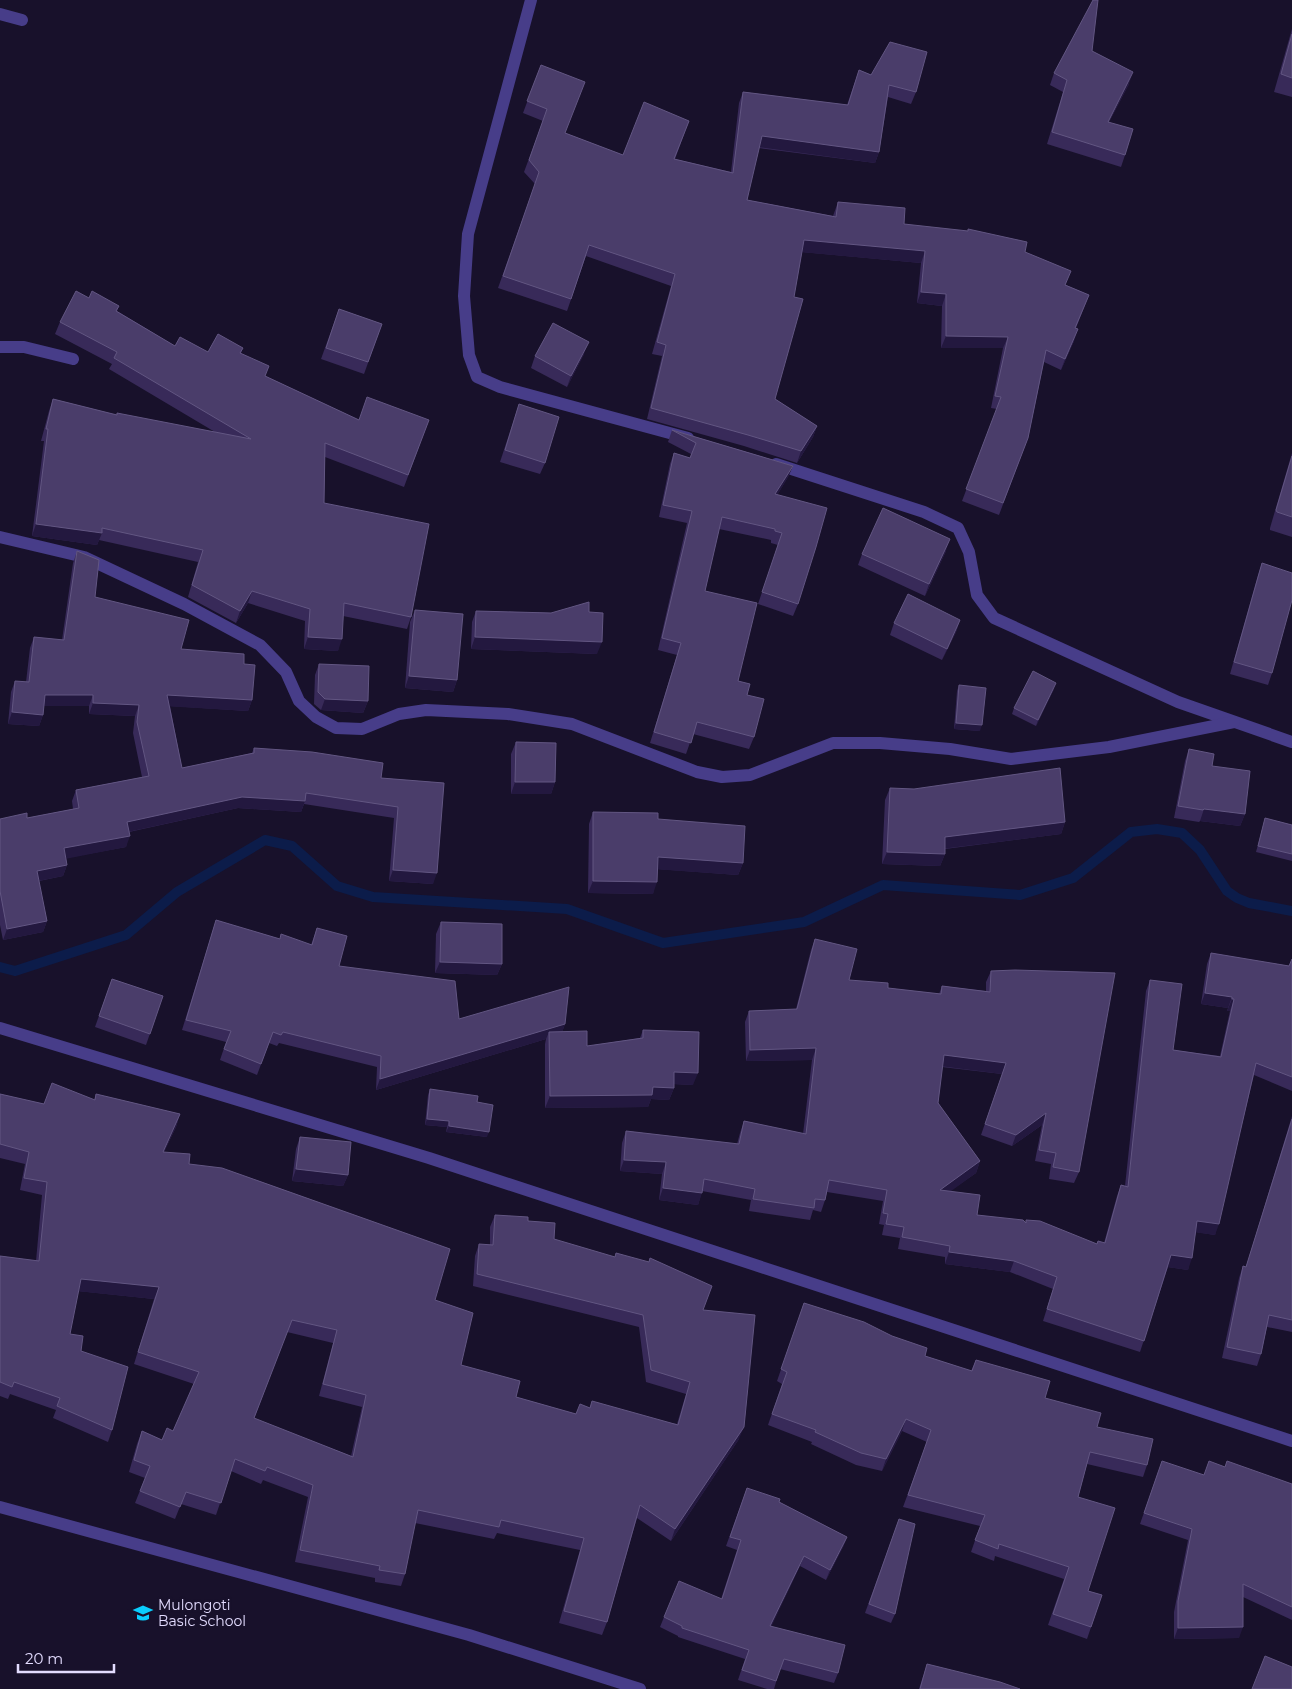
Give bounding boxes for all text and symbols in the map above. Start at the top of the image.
place label: Mulongoti Basic School [158,1596,246,1630]
school or university icon: Mulongoti Basic School [132,1602,154,1624]
scale bar [18,1642,114,1674]
text: 20 m [25,1649,63,1668]

